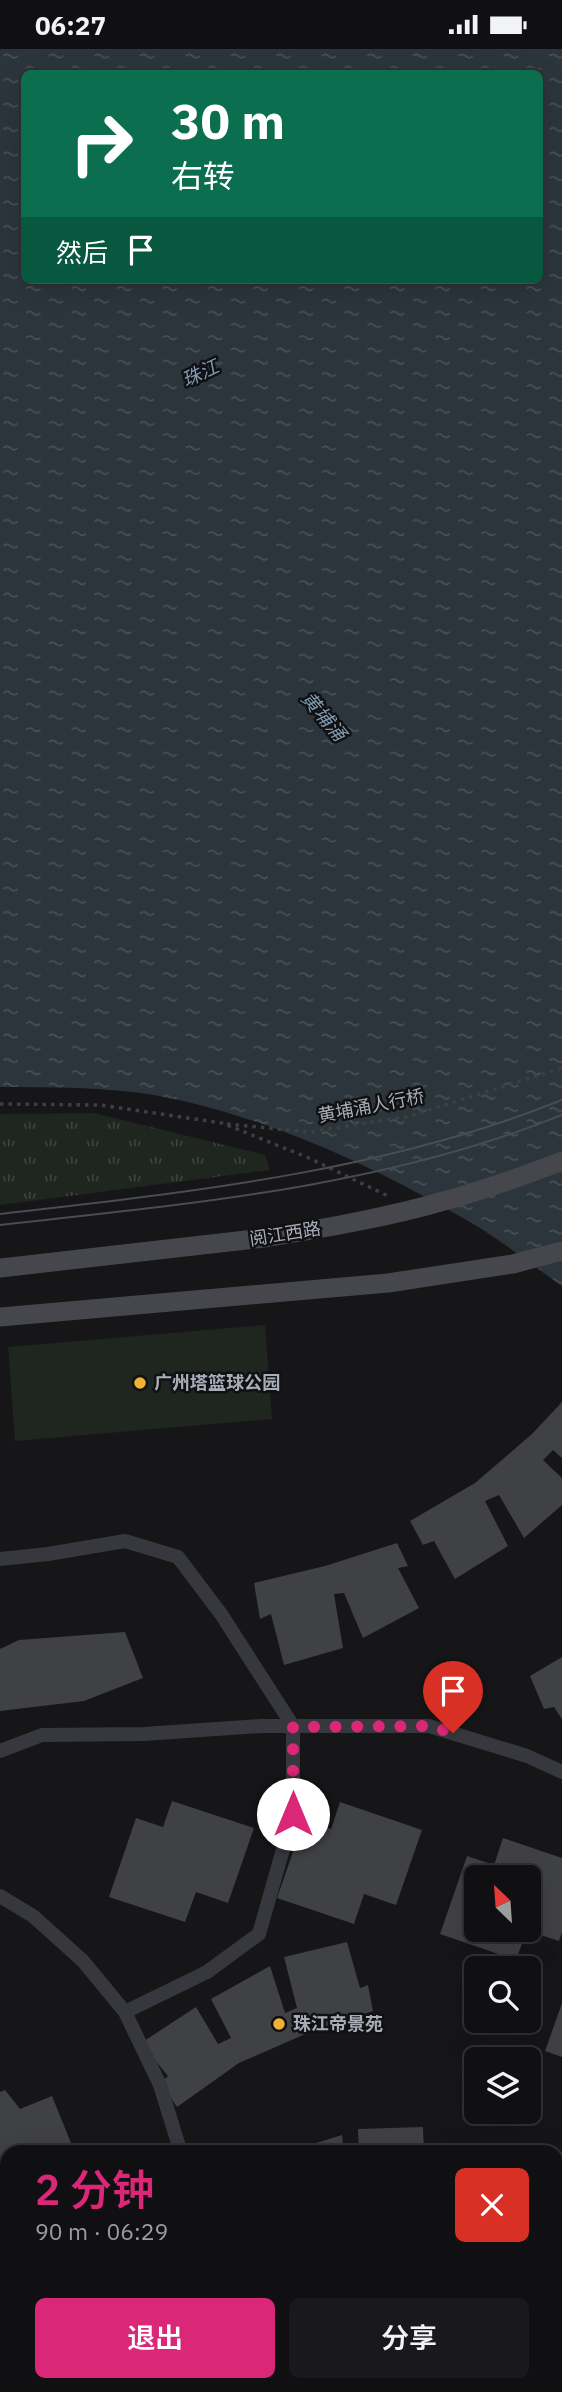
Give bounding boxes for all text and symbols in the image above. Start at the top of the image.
text: 06:27 [35,8,106,42]
text: 30 m [171,89,285,152]
icon: right [56,98,147,189]
text: 右转 [171,155,235,197]
icon: arrive [122,231,160,269]
text: 然后 [56,235,108,269]
water label: 珠江 [178,353,224,392]
water label: 黄埔涌 [296,686,353,747]
street label: 黄埔涌人行桥 [316,1084,426,1127]
street label: 阅江西路 [248,1217,322,1250]
place label: 广州塔篮球公园 [154,1371,280,1394]
marker: 广州塔篮球公园 [132,1375,148,1391]
pin [423,1661,483,1733]
icon: arrive [434,1672,472,1710]
position arrow [256,1777,330,1851]
north arrow [464,1865,541,1943]
map controls [464,1865,541,2124]
button: search [464,1956,541,2033]
place label: 珠江帝景苑 [293,2012,383,2035]
marker: 珠江帝景苑 [271,2016,287,2032]
button: layers [464,2047,541,2124]
text: 2 分钟 [35,2162,154,2217]
button: close [455,2168,529,2242]
text: 90 m · 06:29 [35,2216,168,2246]
button: 退出 [35,2298,275,2378]
button: 分享 [289,2298,529,2378]

